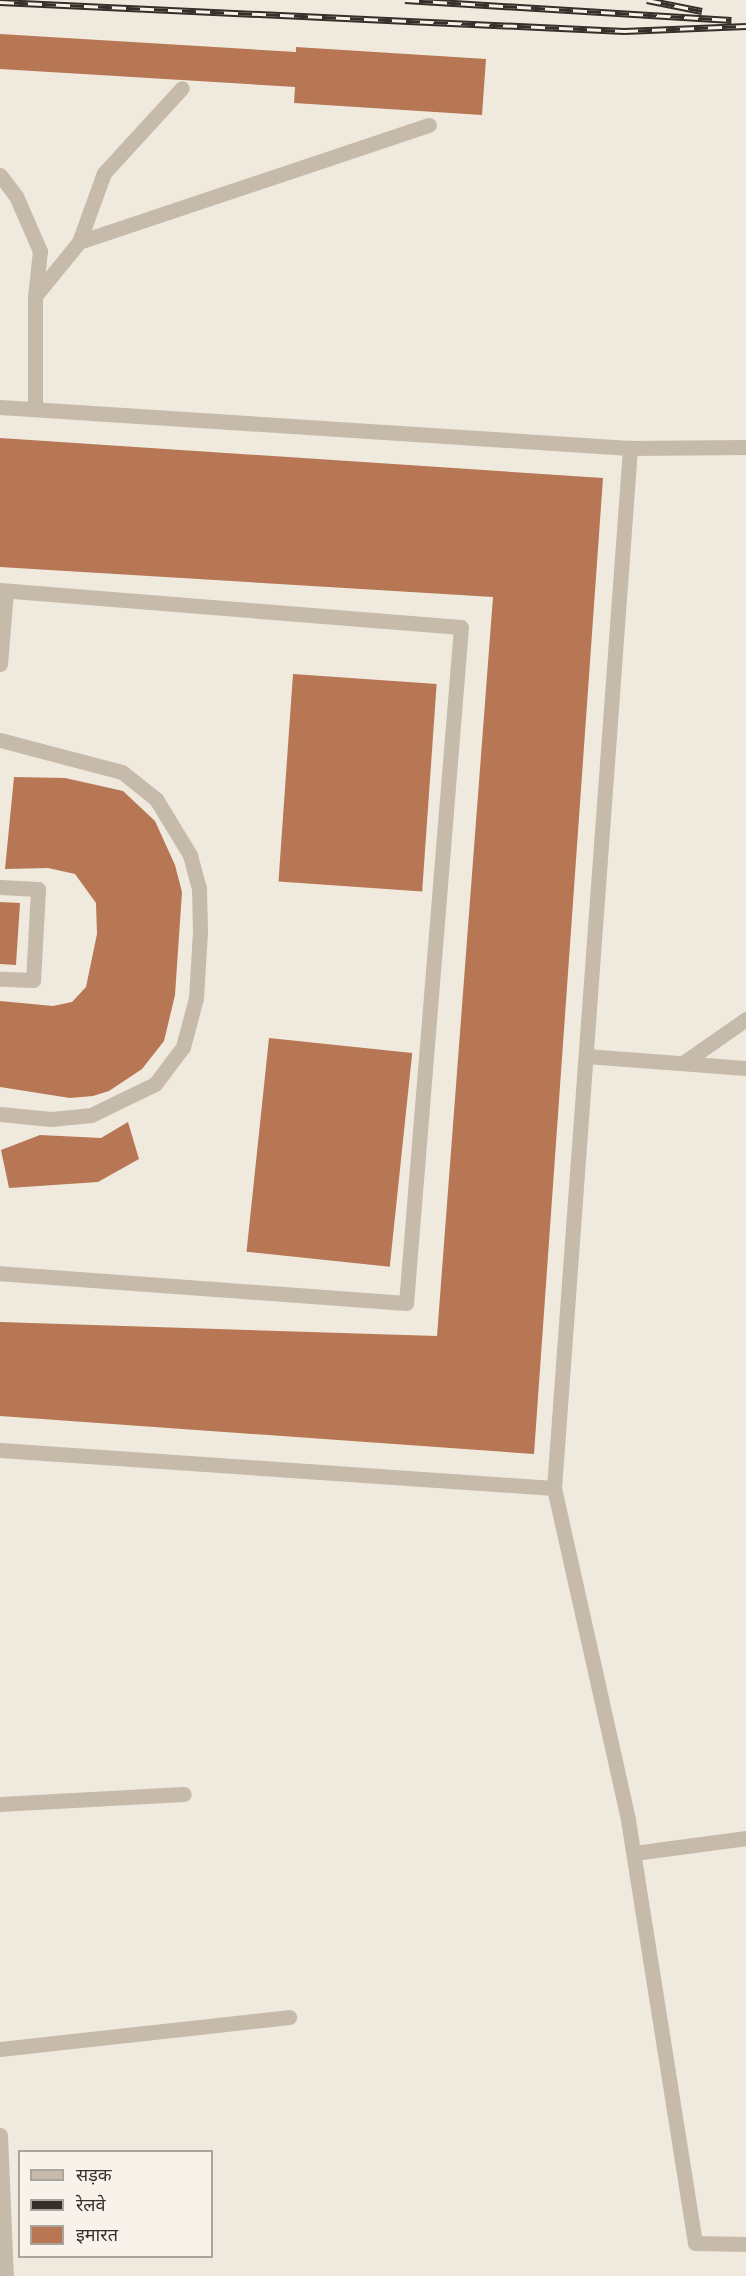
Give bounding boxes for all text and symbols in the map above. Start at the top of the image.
legend [18,2150,213,2258]
text: सड़क [76,2163,112,2185]
text: रेलवे [76,2193,106,2215]
text: इमारत [76,2223,118,2245]

